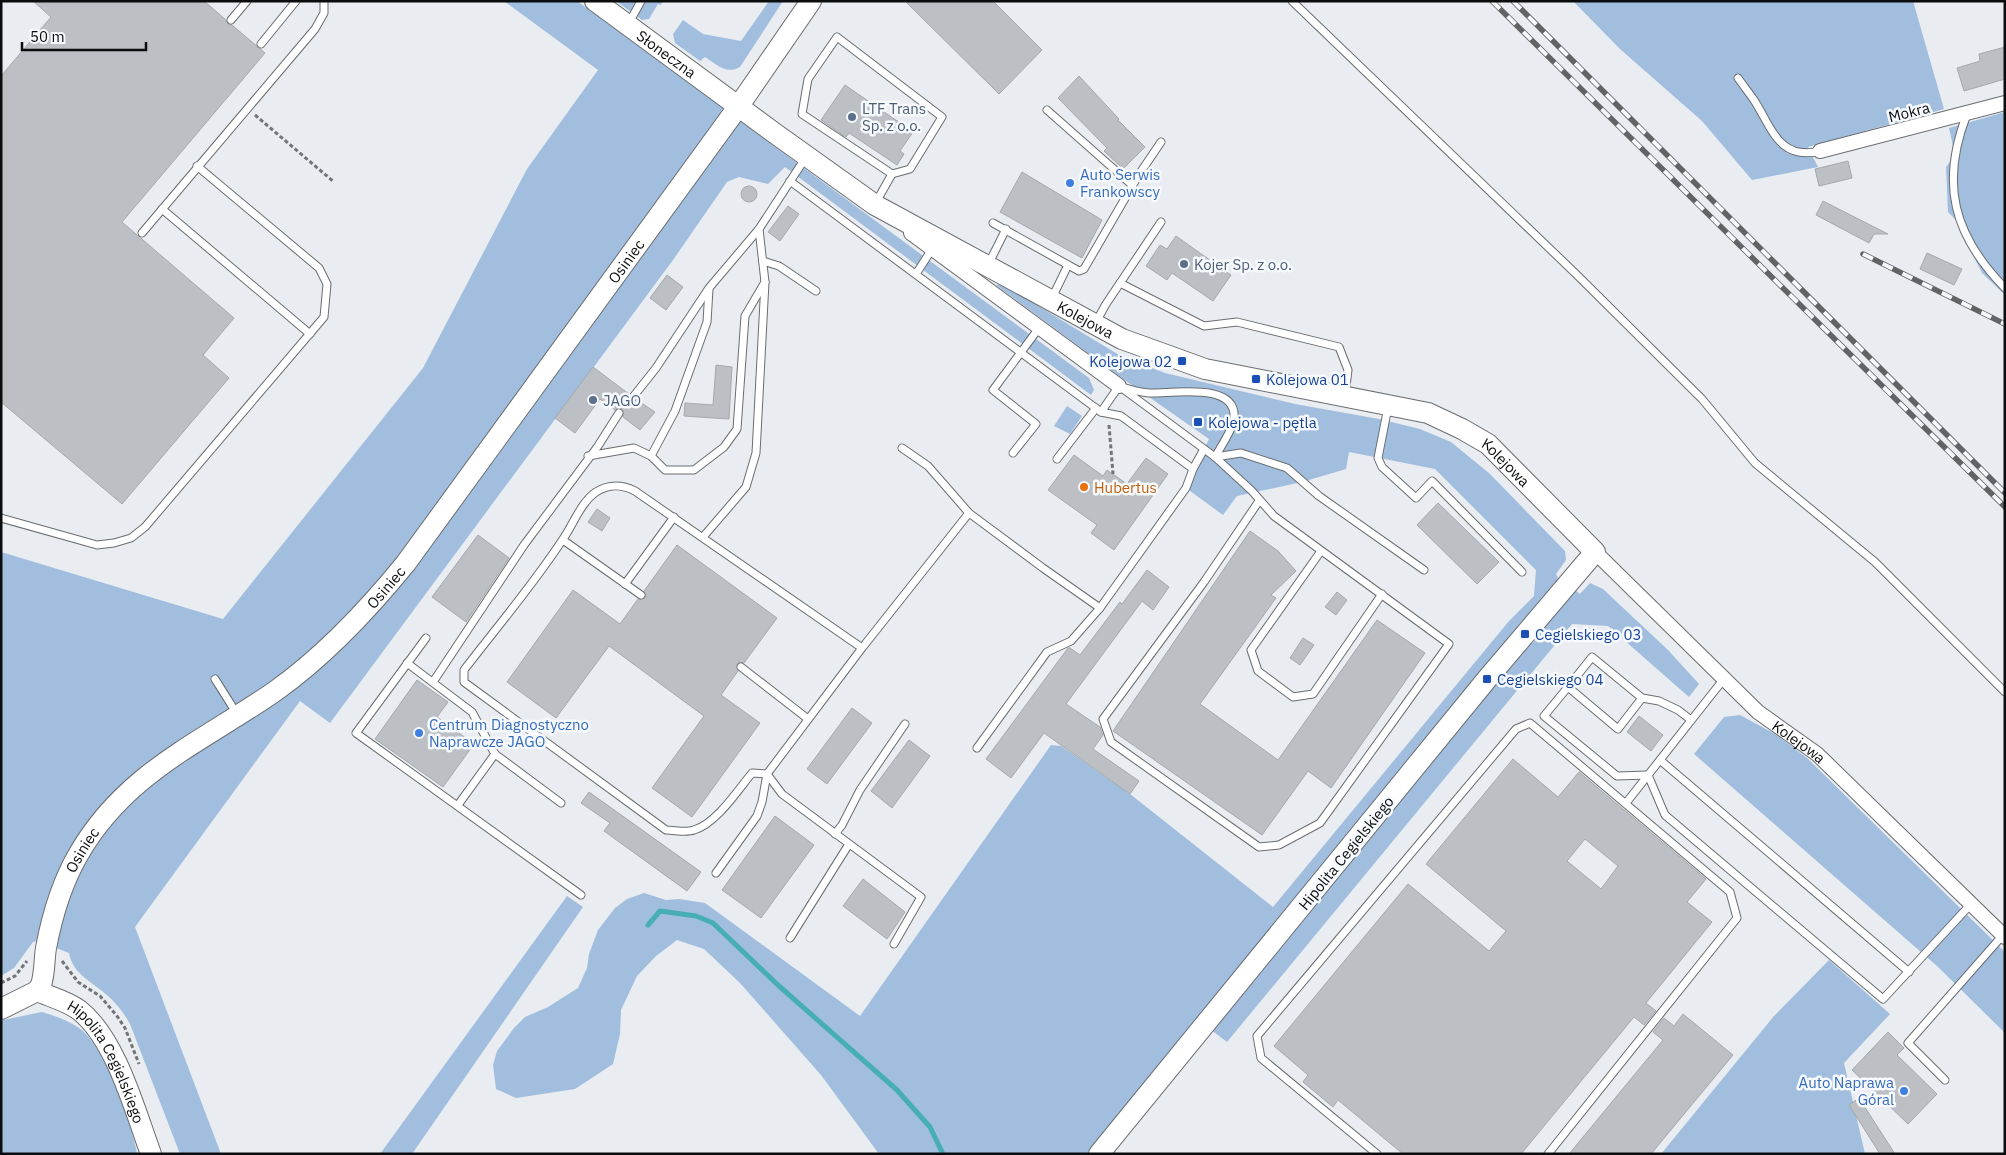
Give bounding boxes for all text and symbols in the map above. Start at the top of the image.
scale bar [22,20,146,52]
street label: Słoneczna [633,26,700,82]
text: 50 m [30,27,65,46]
street label: Mokra [1886,98,1932,126]
place label: LTF Trans Sp. z o.o. [862,99,926,135]
marker: LTF Trans Sp. z o.o. [846,111,858,123]
place label: Auto Serwis Frankowscy [1080,165,1160,201]
marker: Auto Serwis Frankowscy [1064,177,1076,189]
street label: Osiniec [603,235,648,287]
place label: Kojer Sp. z o.o. [1194,255,1292,274]
marker: Kojer Sp. z o.o. [1178,258,1190,270]
street label: Kolejowa [1054,296,1117,342]
place label: Kolejowa 02 [1089,352,1172,371]
marker: Kolejowa 02 [1176,355,1188,367]
place label: Kolejowa 01 [1266,370,1349,389]
marker: Kolejowa 01 [1250,373,1262,385]
place label: JAGO [603,391,641,410]
marker: JAGO [587,394,599,406]
place label: Kolejowa - pętla [1208,413,1317,432]
marker: Kolejowa - pętla [1192,416,1204,428]
street label: Kolejowa [1479,433,1534,491]
place label: Hubertus [1094,478,1157,497]
marker: Hubertus [1078,481,1090,493]
street label: Osiniec [362,562,409,612]
place label: Cegielskiego 03 [1535,625,1642,644]
marker: Cegielskiego 03 [1519,628,1531,640]
place label: Cegielskiego 04 [1497,670,1604,689]
marker: Cegielskiego 04 [1481,673,1493,685]
place label: Centrum Diagnostyczno Naprawcze JAGO [429,715,589,751]
street label: Kolejowa [1769,716,1830,767]
marker: Centrum Diagnostyczno Naprawcze JAGO [413,727,425,739]
street label: Hipolita Cegielskiego [1294,792,1398,914]
street label: Osiniec [61,823,103,876]
street label: Hipolita Cegielskiego [64,996,149,1126]
place label: Auto Naprawa Góral [1799,1073,1894,1109]
marker: Auto Naprawa Góral [1898,1085,1910,1097]

